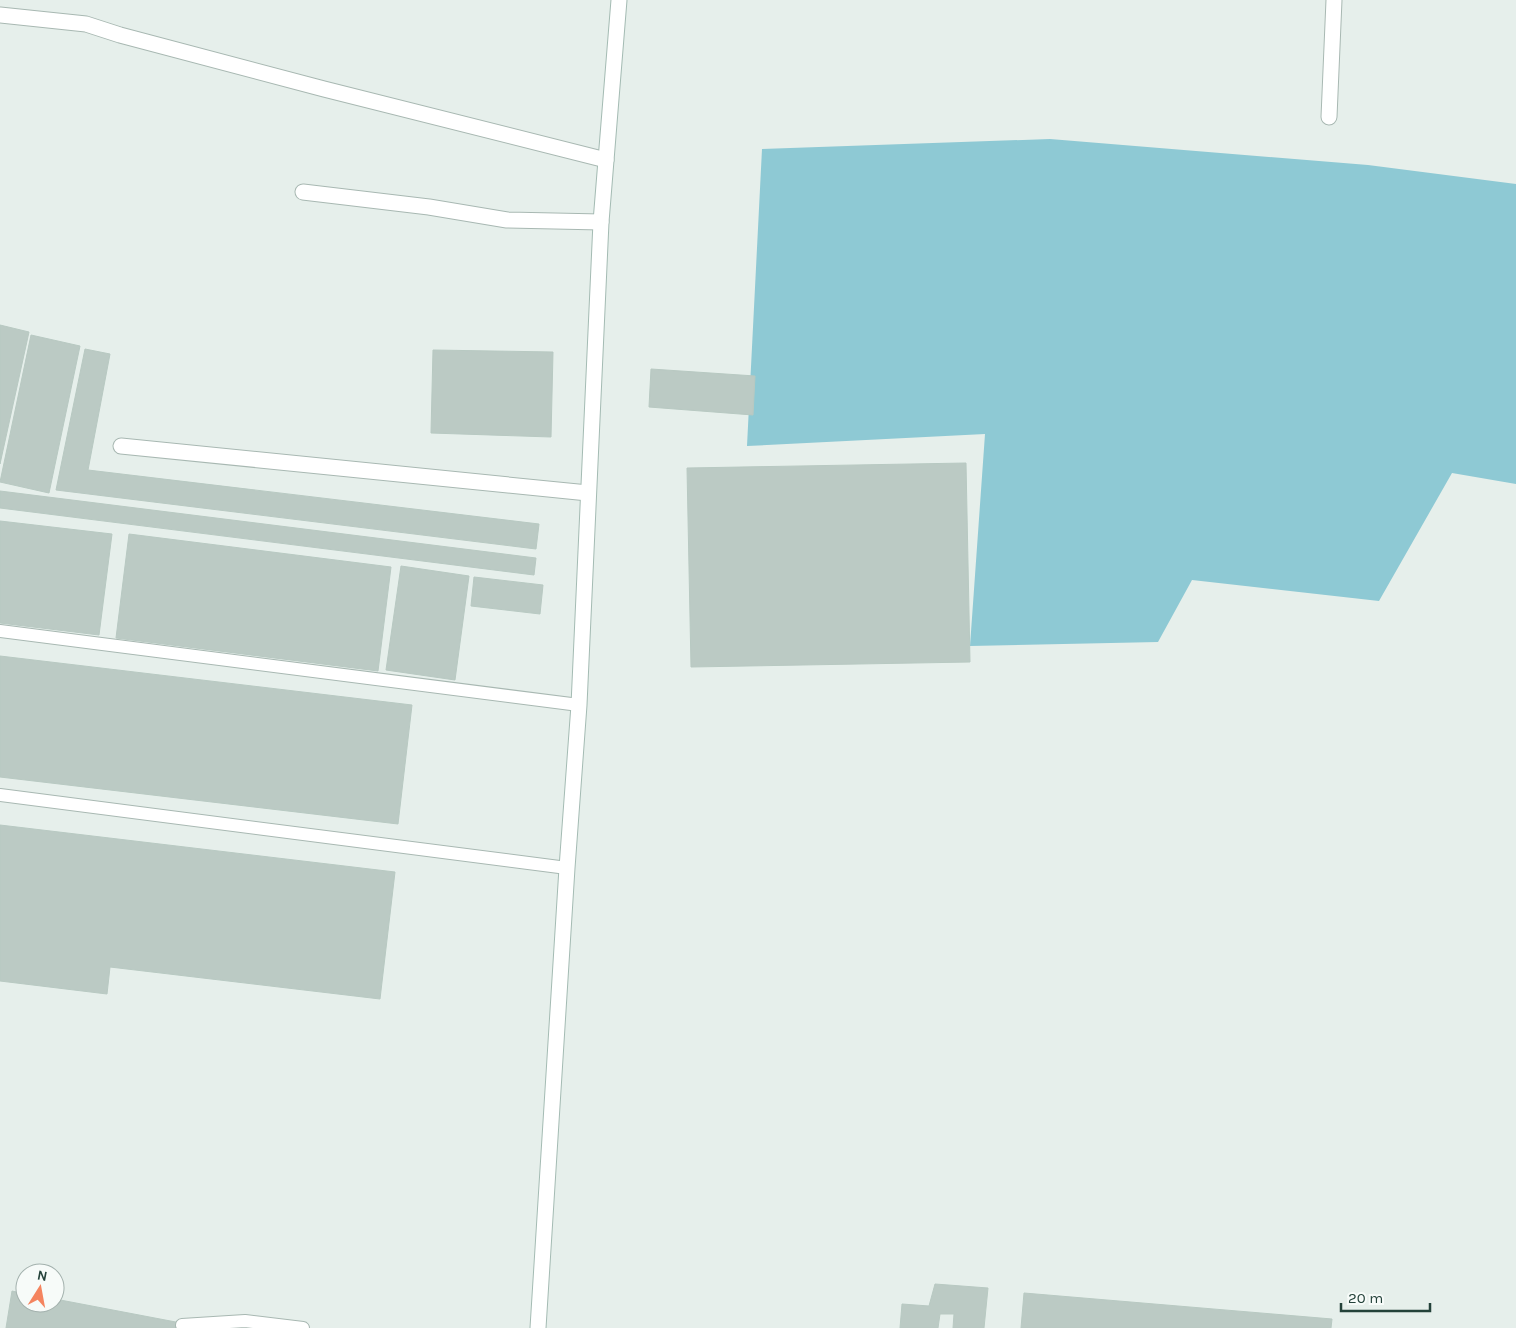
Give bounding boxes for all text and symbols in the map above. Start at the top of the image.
north arrow [15,1263,65,1313]
text: N [36,1266,49,1285]
scale bar [1341,1280,1430,1312]
text: 20 m [1348,1289,1383,1307]

